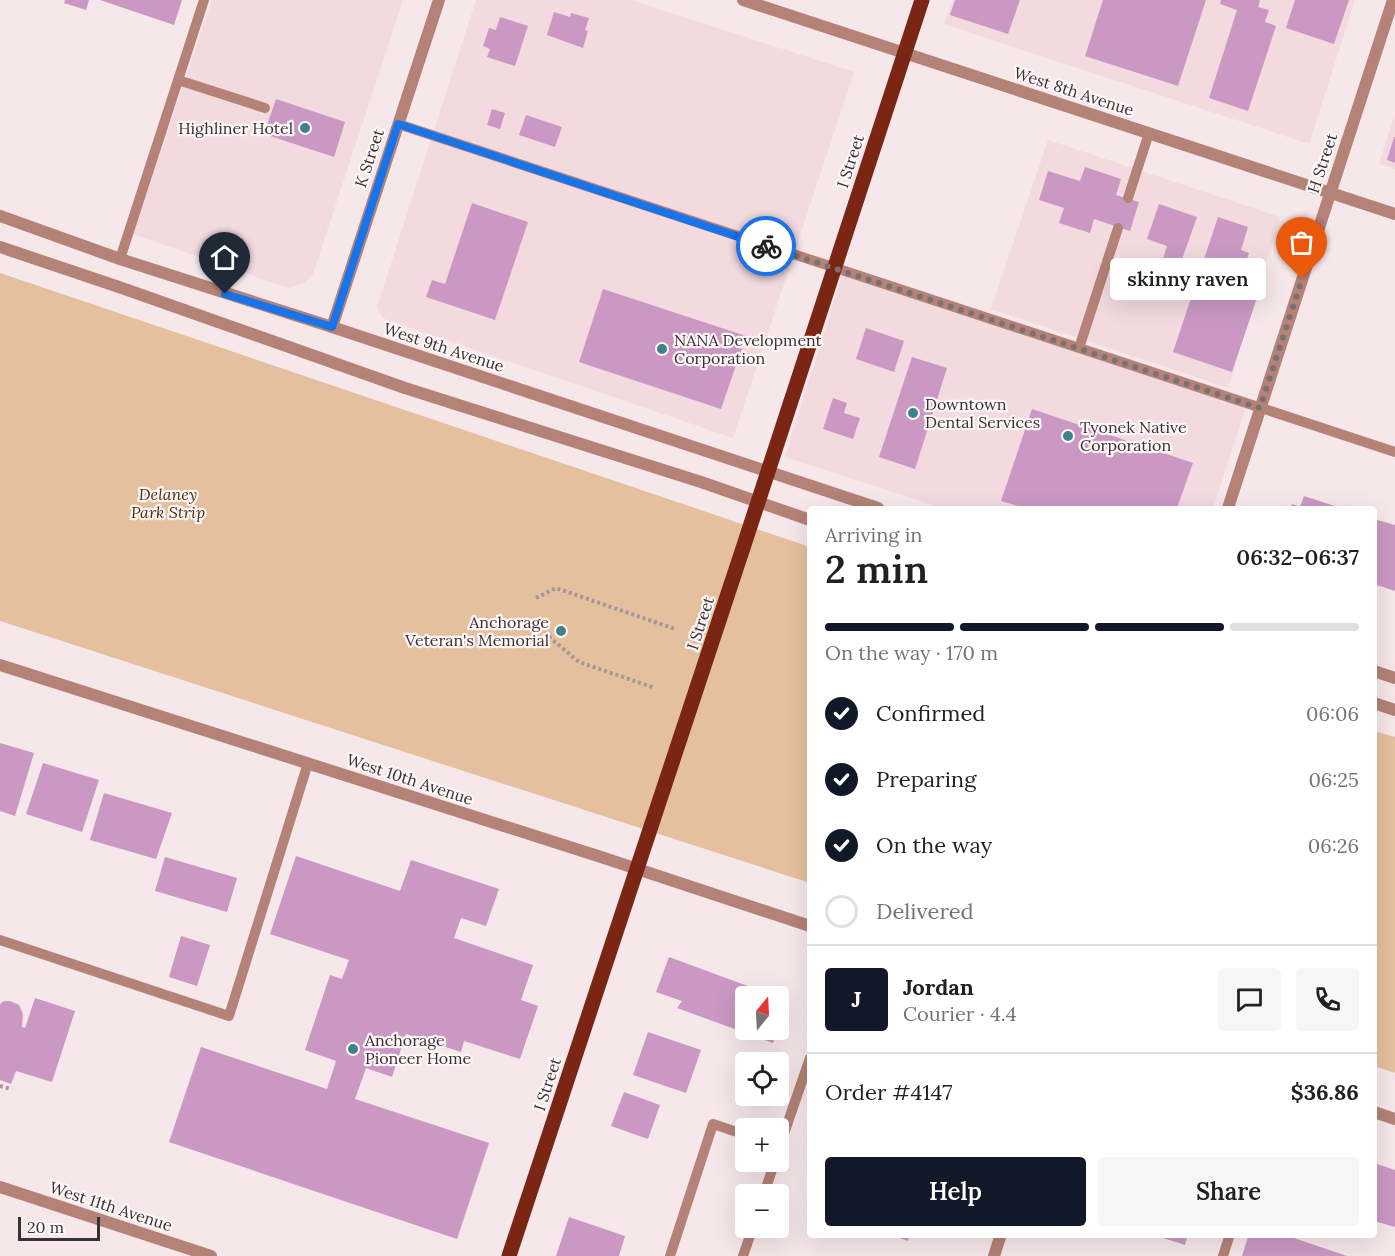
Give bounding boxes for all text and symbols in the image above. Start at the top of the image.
street label: West 8th Avenue [1011,62,1137,120]
place label: Highliner Hotel [178,118,293,138]
marker: Highliner Hotel [298,121,312,135]
street label: K Street [350,125,388,190]
street label: H Street [1303,130,1341,196]
street label: I Street [832,131,868,190]
courier [736,216,796,276]
pin [1276,217,1327,279]
icon: bag [1285,226,1318,259]
icon: bike [750,230,783,263]
pin [199,232,250,294]
icon: home [208,241,241,274]
callout: skinny raven [1110,258,1266,300]
text: skinny raven [1127,266,1249,291]
street label: West 9th Avenue [381,318,507,376]
place label: NANA Development Corporation [674,330,823,368]
marker: NANA Development Corporation [655,342,669,356]
place label: Downtown Dental Services [925,394,1040,432]
marker: Downtown Dental Services [906,406,920,420]
place label: Tyonek Native Corporation [1080,417,1187,455]
marker: Tyonek Native Corporation [1061,429,1075,443]
park label: Delaney Park Strip [131,484,205,522]
text: Arriving in [825,522,922,547]
text: 06:32–06:37 [1236,543,1359,571]
text: 2 min [825,544,928,594]
street label: I Street [682,593,718,652]
place label: Anchorage Veteran's Memorial [404,612,549,650]
marker: Anchorage Veteran's Memorial [554,624,568,638]
text: On the way · 170 m [825,640,998,665]
icon: check [825,697,858,730]
text: Confirmed [876,699,985,727]
text: 06:06 [1306,701,1359,726]
street label: West 10th Avenue [344,749,476,809]
icon: check [825,763,858,796]
text: Preparing [876,765,976,793]
text: 06:25 [1308,767,1359,792]
icon: check [825,829,858,862]
text: On the way [876,831,992,859]
text: 06:26 [1308,833,1359,858]
text: Delivered [876,897,974,925]
button: chat [1218,968,1281,1031]
button: phone [1296,968,1359,1031]
text: Jordan [903,973,974,1001]
text: J [852,985,861,1013]
north arrow [735,986,789,1040]
map controls [735,986,789,1238]
text: Courier · 4.4 [903,1001,1017,1026]
place label: Anchorage Pioneer Home [364,1030,471,1068]
marker: Anchorage Pioneer Home [346,1042,360,1056]
button: locate [735,1052,789,1106]
street label: I Street [529,1054,565,1113]
text: Order #4147 [825,1078,953,1106]
text: $36.86 [1291,1078,1359,1106]
button: + [735,1118,789,1172]
button: Help [825,1157,1086,1226]
button: Share [1098,1157,1359,1226]
street label: West 11th Avenue [47,1177,175,1235]
button: − [735,1184,789,1238]
scale bar [18,1214,100,1242]
text: 20 m [27,1217,64,1237]

